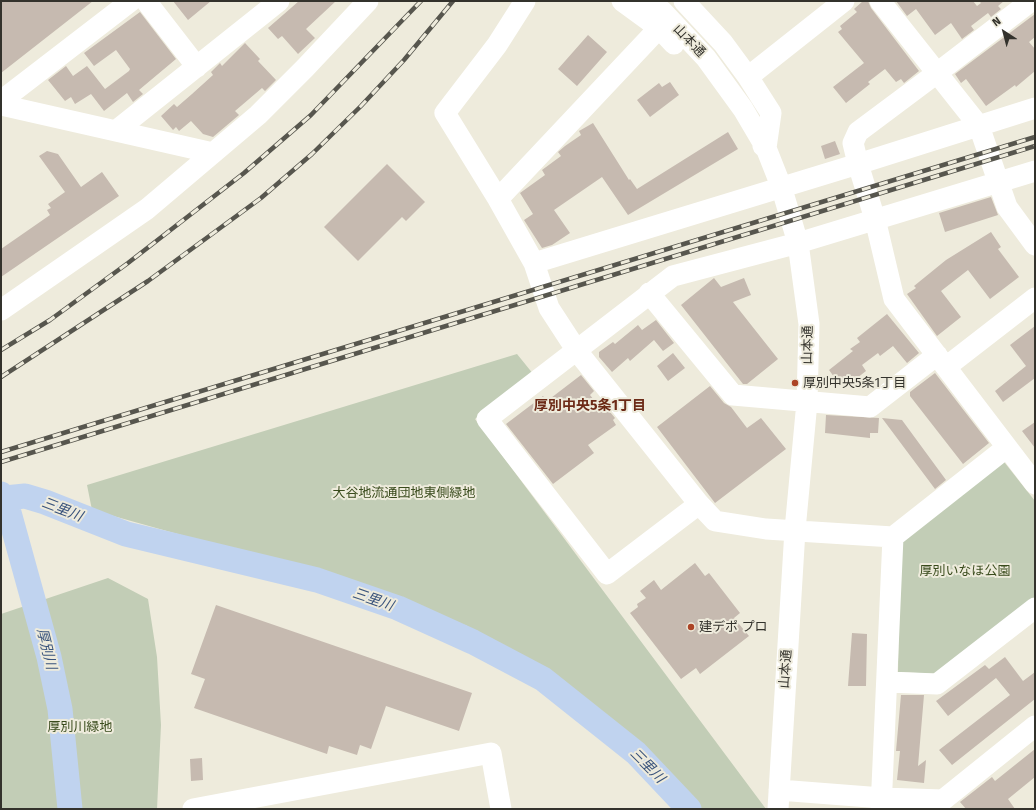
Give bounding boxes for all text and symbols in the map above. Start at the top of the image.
north arrow [984,12,1024,52]
text: N [990,14,1003,29]
street label: 山本通 [670,22,708,60]
street label: 山本通 [800,325,816,365]
place label: 厚別中央5条1丁目 [803,375,906,391]
marker: 厚別中央5条1丁目 [790,378,800,388]
district label: 厚別中央5条1丁目 [534,398,646,414]
park label: 大谷地流通団地東側緑地 [333,485,475,501]
water label: 三里川 [39,495,85,525]
park label: 厚別いなほ公園 [920,563,1010,579]
water label: 三里川 [350,585,396,615]
place label: 建デポ プロ [699,619,767,635]
marker: 建デポ プロ [686,622,696,632]
water label: 厚別川 [33,627,59,671]
street label: 山本通 [777,649,795,689]
park label: 厚別川緑地 [48,719,112,735]
water label: 三里川 [626,745,668,787]

